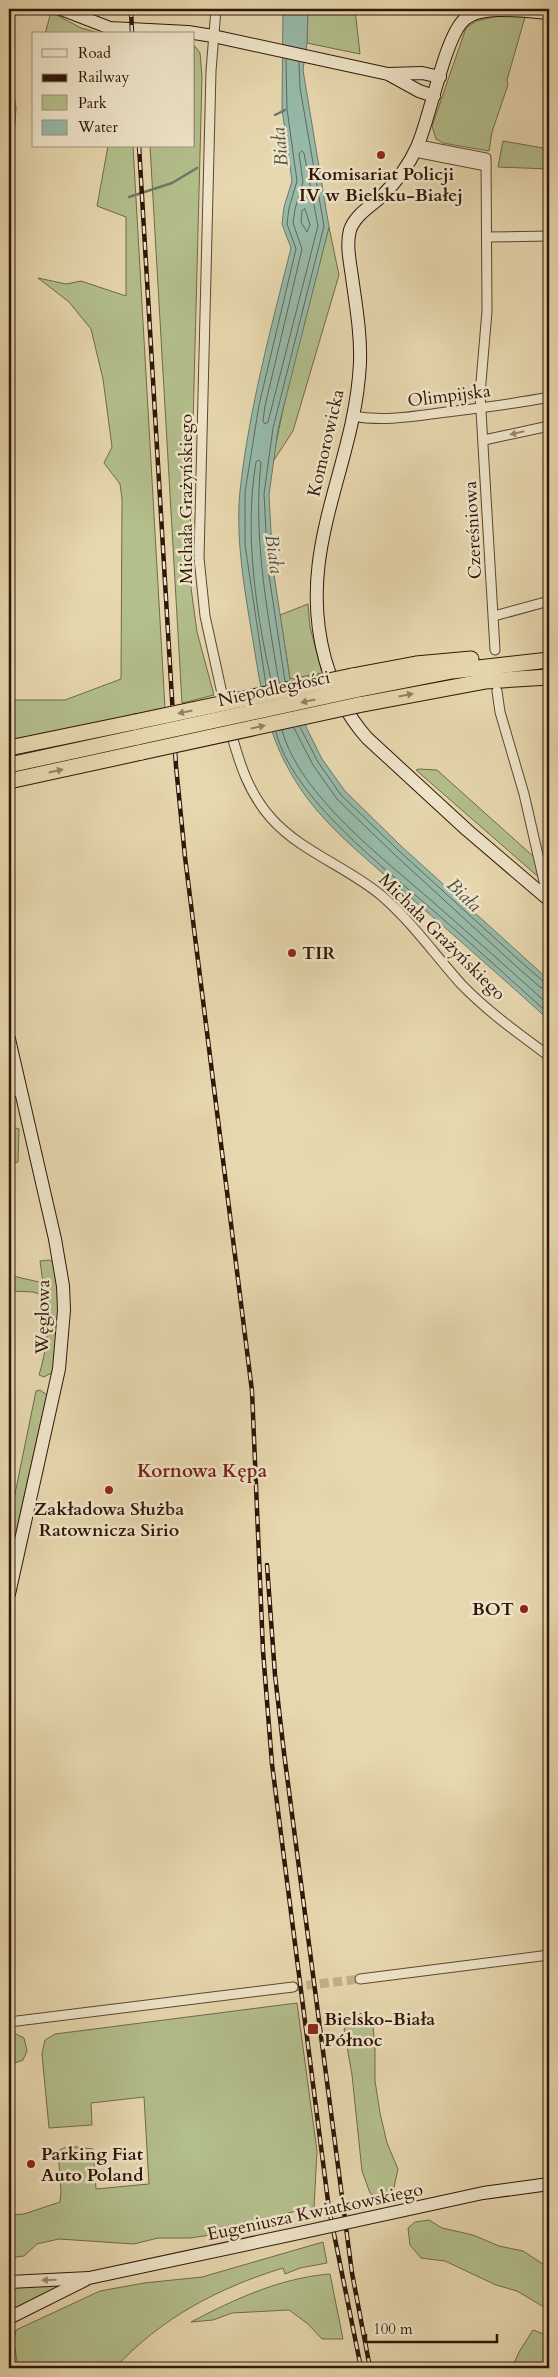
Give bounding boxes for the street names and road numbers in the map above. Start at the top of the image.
street label: Olimpijska [406,378,492,413]
street label: Komorowicka [302,387,351,499]
street label: Michała Grażyńskiego [174,413,199,584]
street label: Czereśniowa [458,480,488,580]
street label: Niepodległości [215,665,333,713]
street label: Michała Grażyńskiego [373,868,511,1006]
street label: Węglowa [30,1279,56,1356]
street label: Eugeniusza Kwiatkowskiego [205,2177,425,2247]

